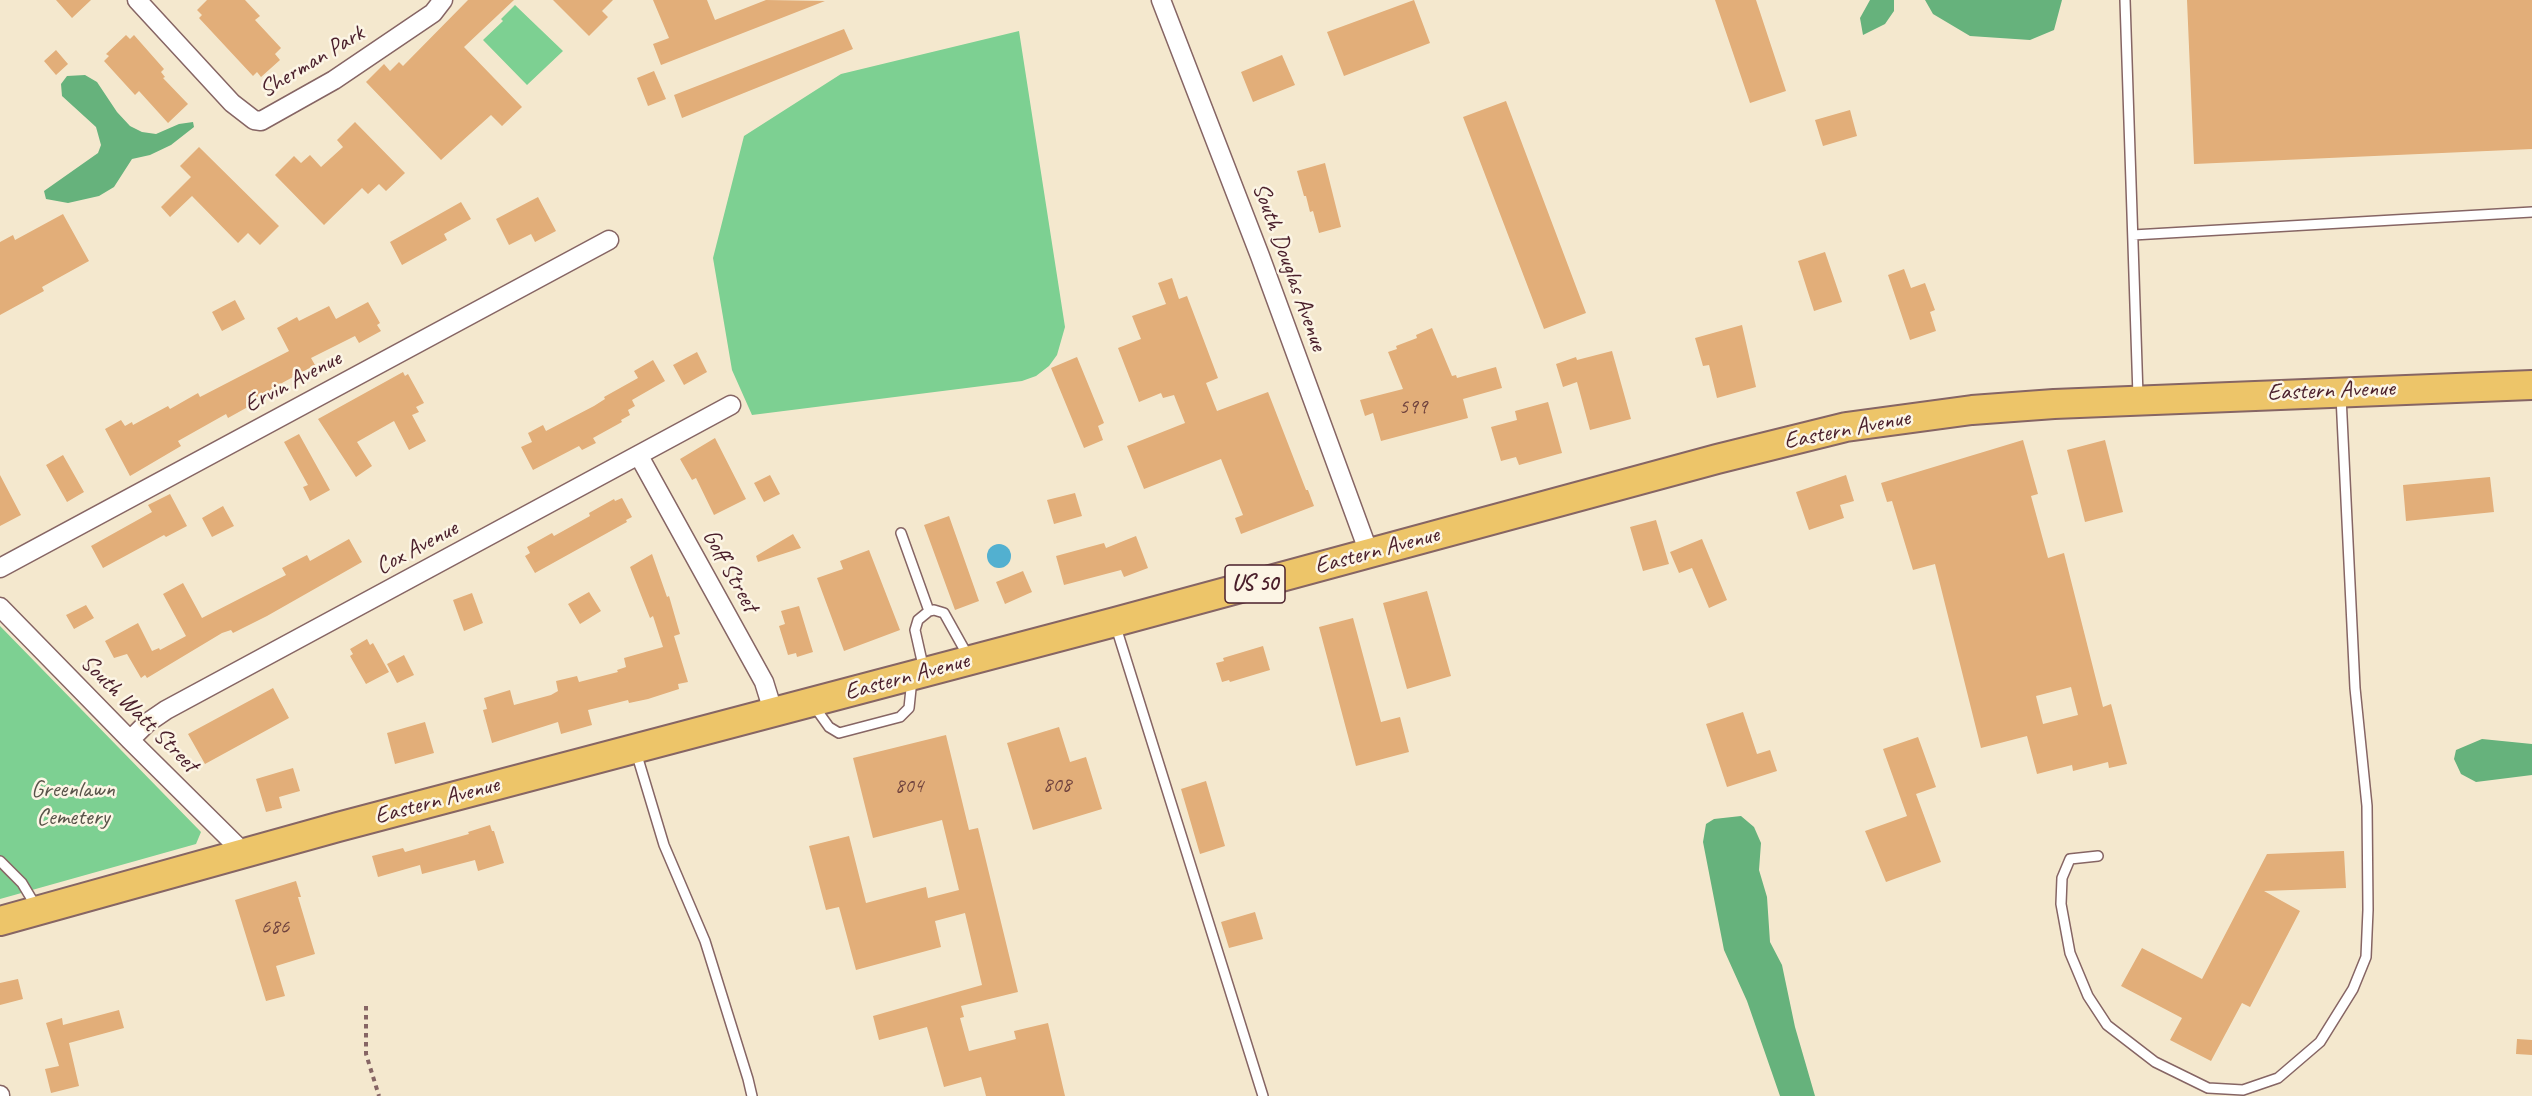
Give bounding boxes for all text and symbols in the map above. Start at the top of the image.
street label: Sherman Park [254,19,370,105]
street label: South Douglas Avenue [1245,179,1333,355]
street label: Ervin Avenue [240,345,346,419]
street label: Eastern Avenue [2267,374,2395,408]
house number: 599 [1399,394,1427,420]
street label: Eastern Avenue [1782,404,1912,456]
street label: Cox Avenue [371,514,463,582]
street label: Eastern Avenue [1312,521,1442,581]
street label: Goff Street [696,525,764,617]
road number: US 50 [1225,565,1285,603]
street label: Eastern Avenue [842,647,972,707]
street label: South Watt Street [74,649,204,779]
street label: Eastern Avenue [372,771,502,831]
house number: 808 [1043,772,1071,798]
house number: 804 [895,773,923,799]
park label: Greenlawn Cemetery [31,776,115,832]
house number: 686 [261,914,289,940]

